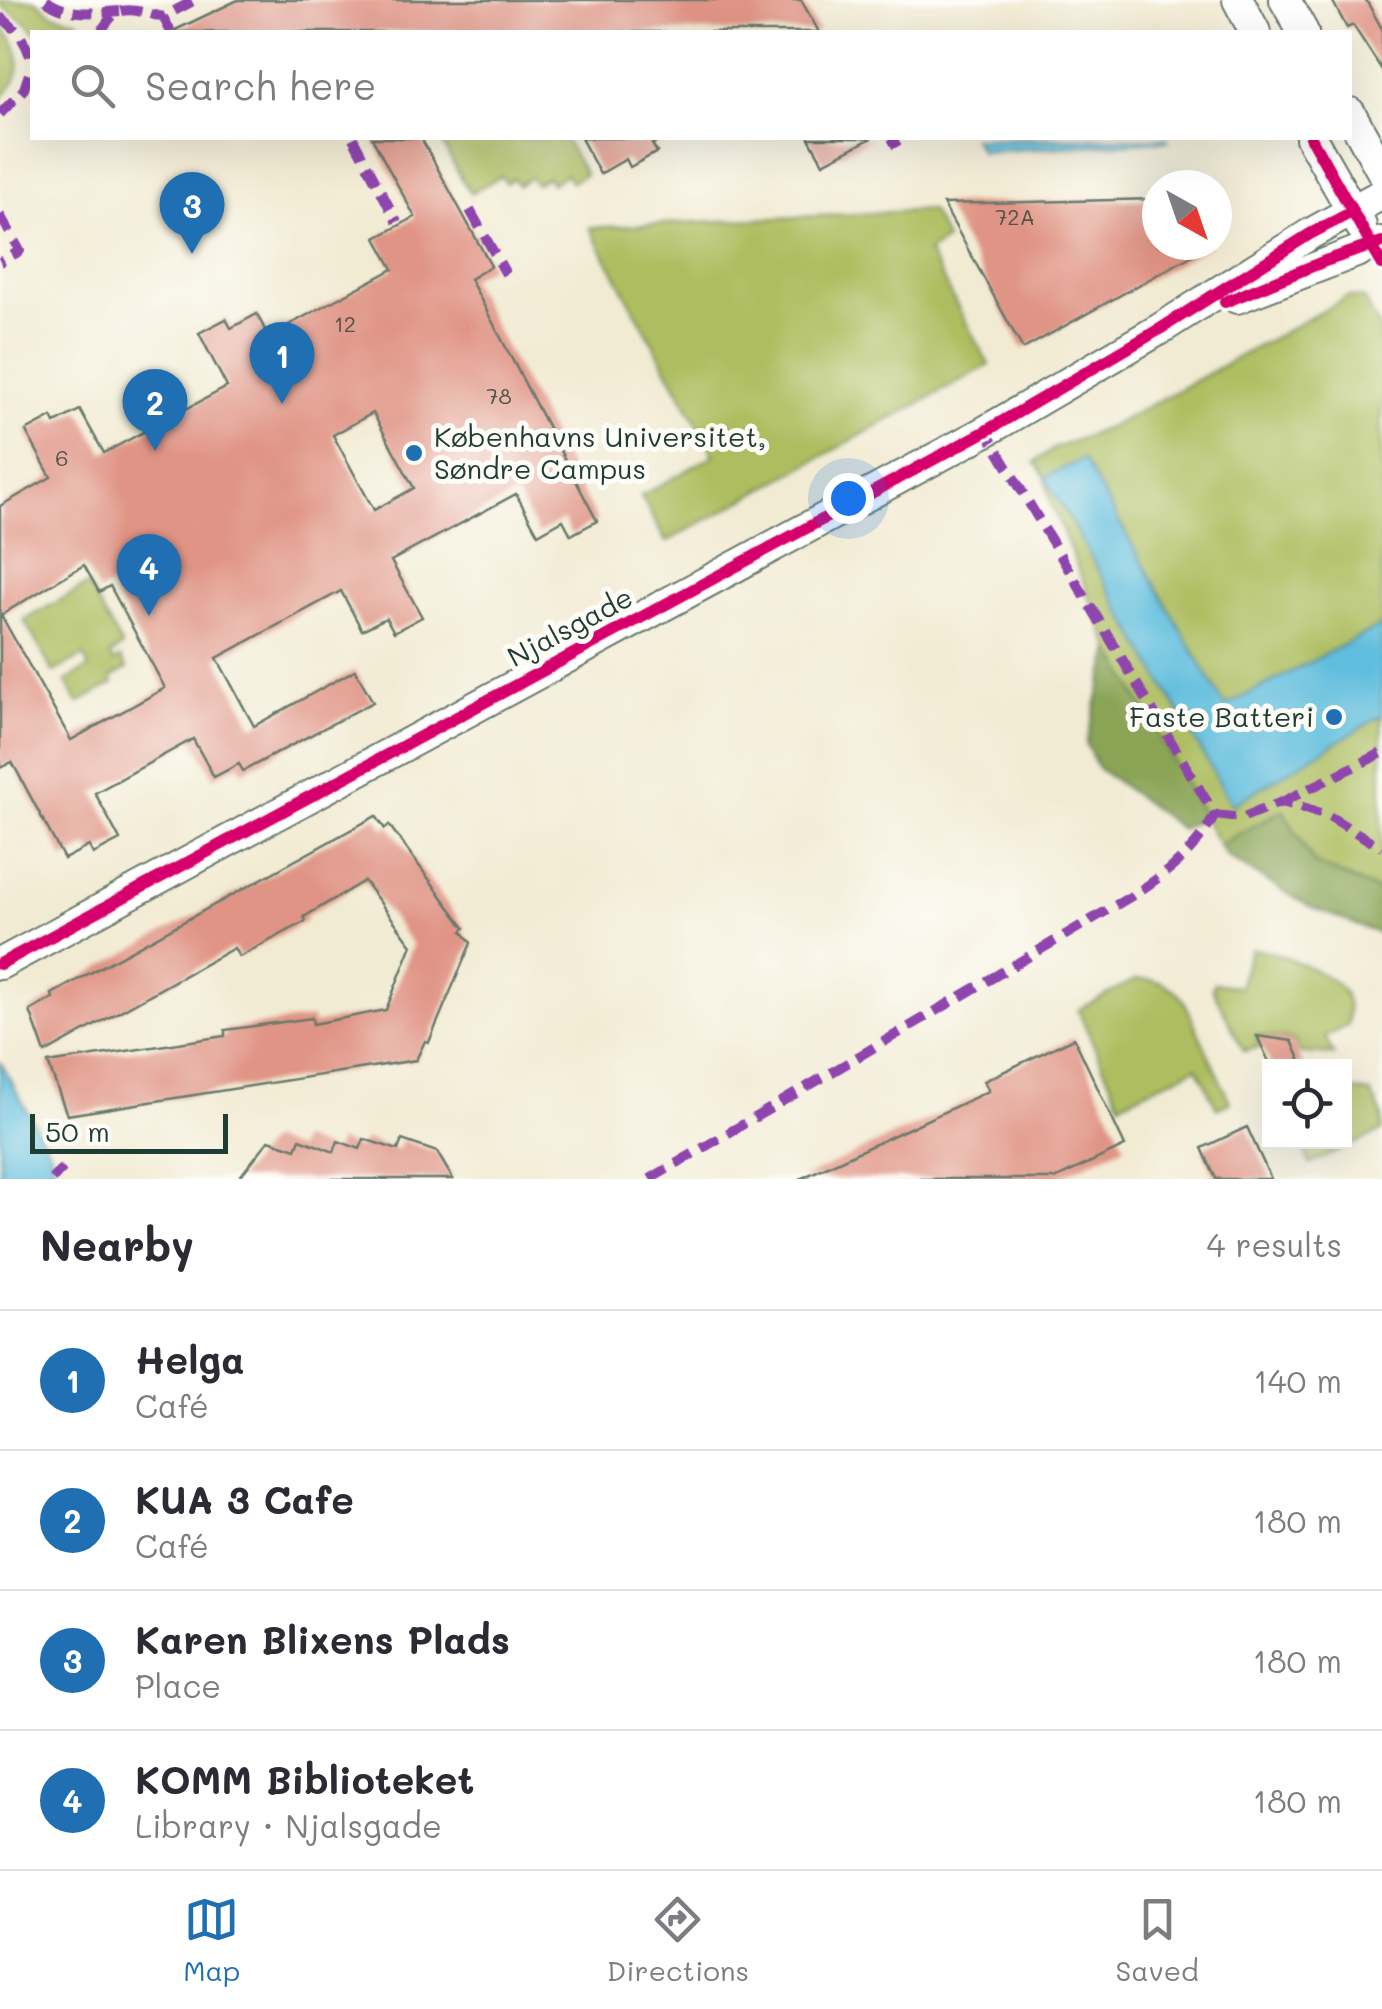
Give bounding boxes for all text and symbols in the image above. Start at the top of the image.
search box [30,30,1352,140]
icon: search [65,58,120,113]
text: Search here [145,60,376,110]
north arrow [1142,170,1232,260]
pin: 3 [160,172,224,254]
house number: 72A [995,202,1035,231]
house number: 12 [334,309,356,338]
pin: 1 [250,322,314,404]
pin: 2 [122,368,188,451]
house number: 78 [486,381,512,410]
place label: Københavns Universitet, Søndre Campus [434,418,766,486]
marker: Københavns Universitet, Søndre Campus [403,442,425,464]
house number: 6 [55,443,69,472]
your location [823,473,874,524]
pin: 4 [116,534,182,616]
street label: Njalsgade [501,578,638,674]
place label: Faste Batteri [1129,698,1314,734]
marker: Faste Batteri [1323,706,1345,728]
map controls [1262,1059,1352,1149]
button: locate [1262,1059,1352,1149]
scale bar [30,1109,228,1154]
text: 50 m [45,1113,110,1149]
text: Nearby [40,1217,194,1272]
text: 4 results [1206,1223,1342,1265]
text: Helga [135,1334,244,1384]
text: 1 [65,1359,80,1401]
text: 140 m [1253,1359,1342,1401]
text: Café [135,1384,209,1426]
text: KUA 3 Cafe [135,1474,354,1524]
text: 2 [64,1499,81,1541]
text: 180 m [1253,1499,1342,1541]
text: Café [135,1524,209,1566]
text: Karen Blixens Plads [135,1614,510,1664]
text: 3 [63,1639,82,1681]
text: 180 m [1253,1639,1342,1681]
text: Place [135,1664,221,1706]
text: KOMM Biblioteket [135,1754,474,1804]
text: 4 [62,1779,83,1821]
text: 180 m [1253,1779,1342,1821]
text: Library · Njalsgade [135,1804,442,1846]
tab: Map [183,1892,240,1988]
tab: Directions [607,1892,749,1988]
tab: Saved [1116,1892,1199,1988]

